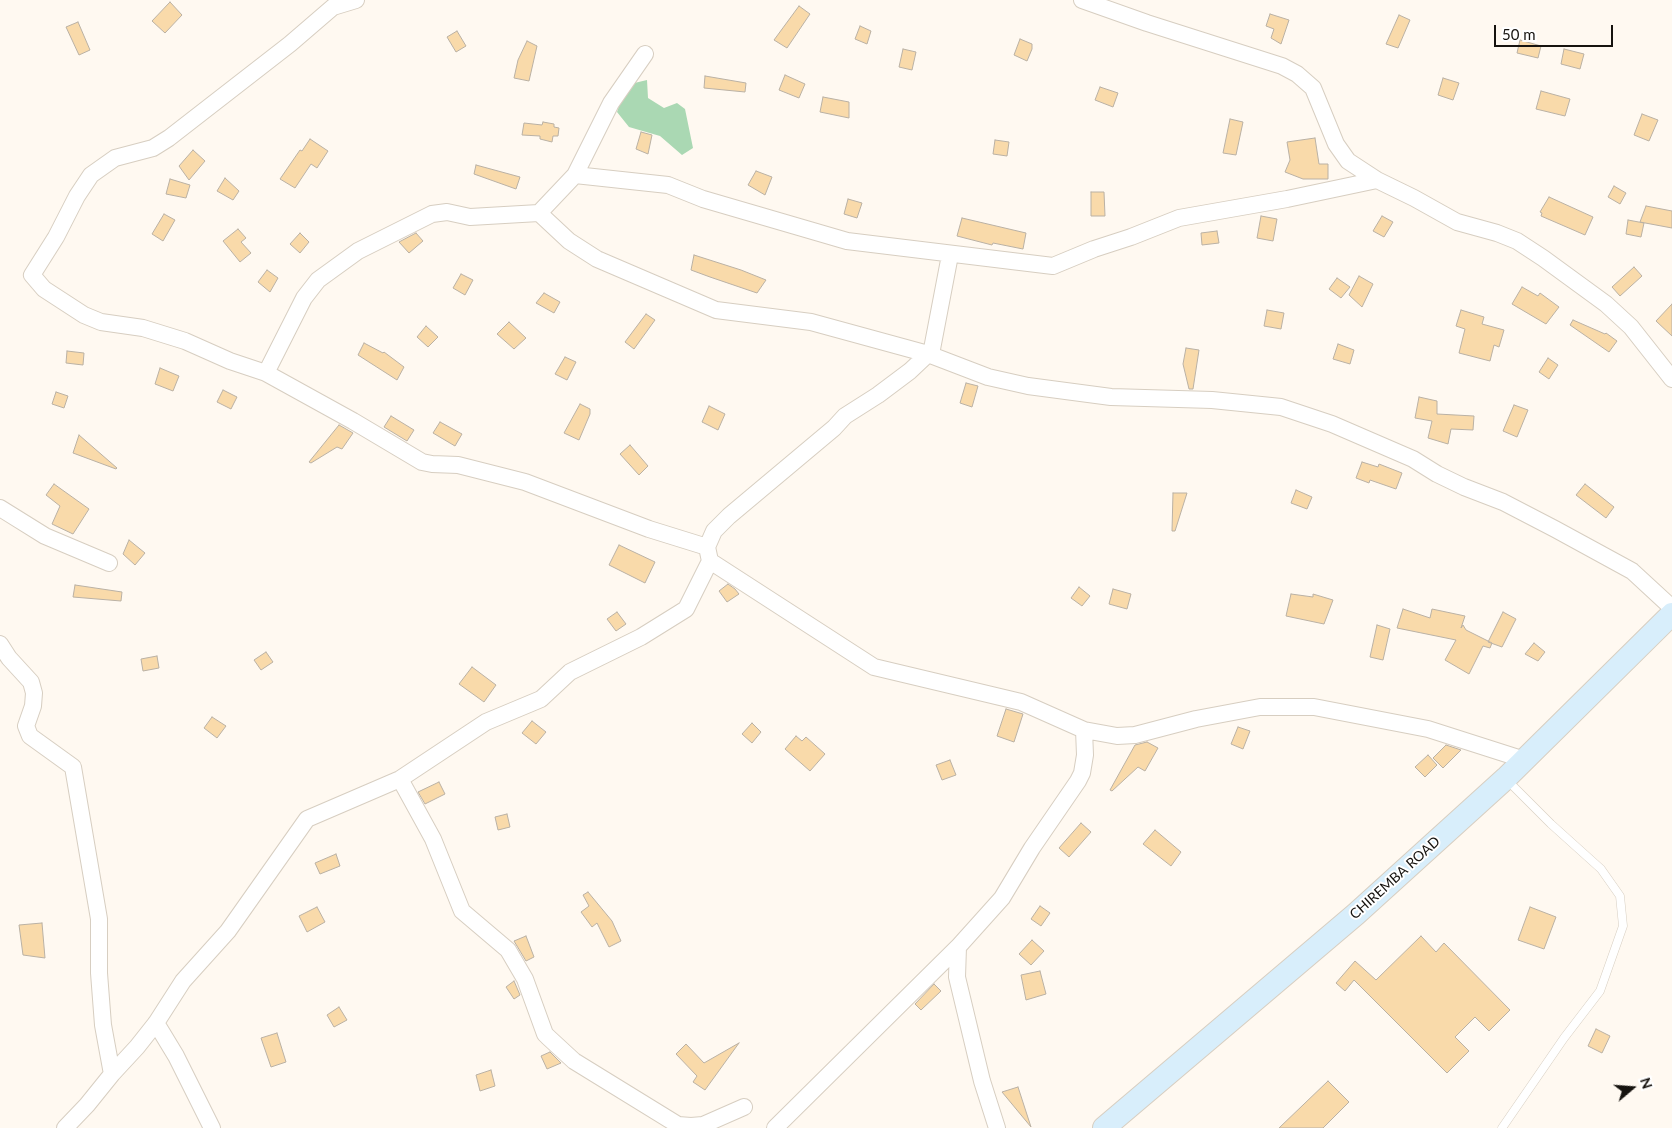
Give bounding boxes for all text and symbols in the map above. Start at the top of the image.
scale bar [1497,15,1616,47]
text: 50 m [1502,25,1536,43]
street label: CHIREMBA ROAD [1346,833,1444,923]
north arrow [1607,1063,1657,1113]
text: N [1637,1075,1656,1091]

